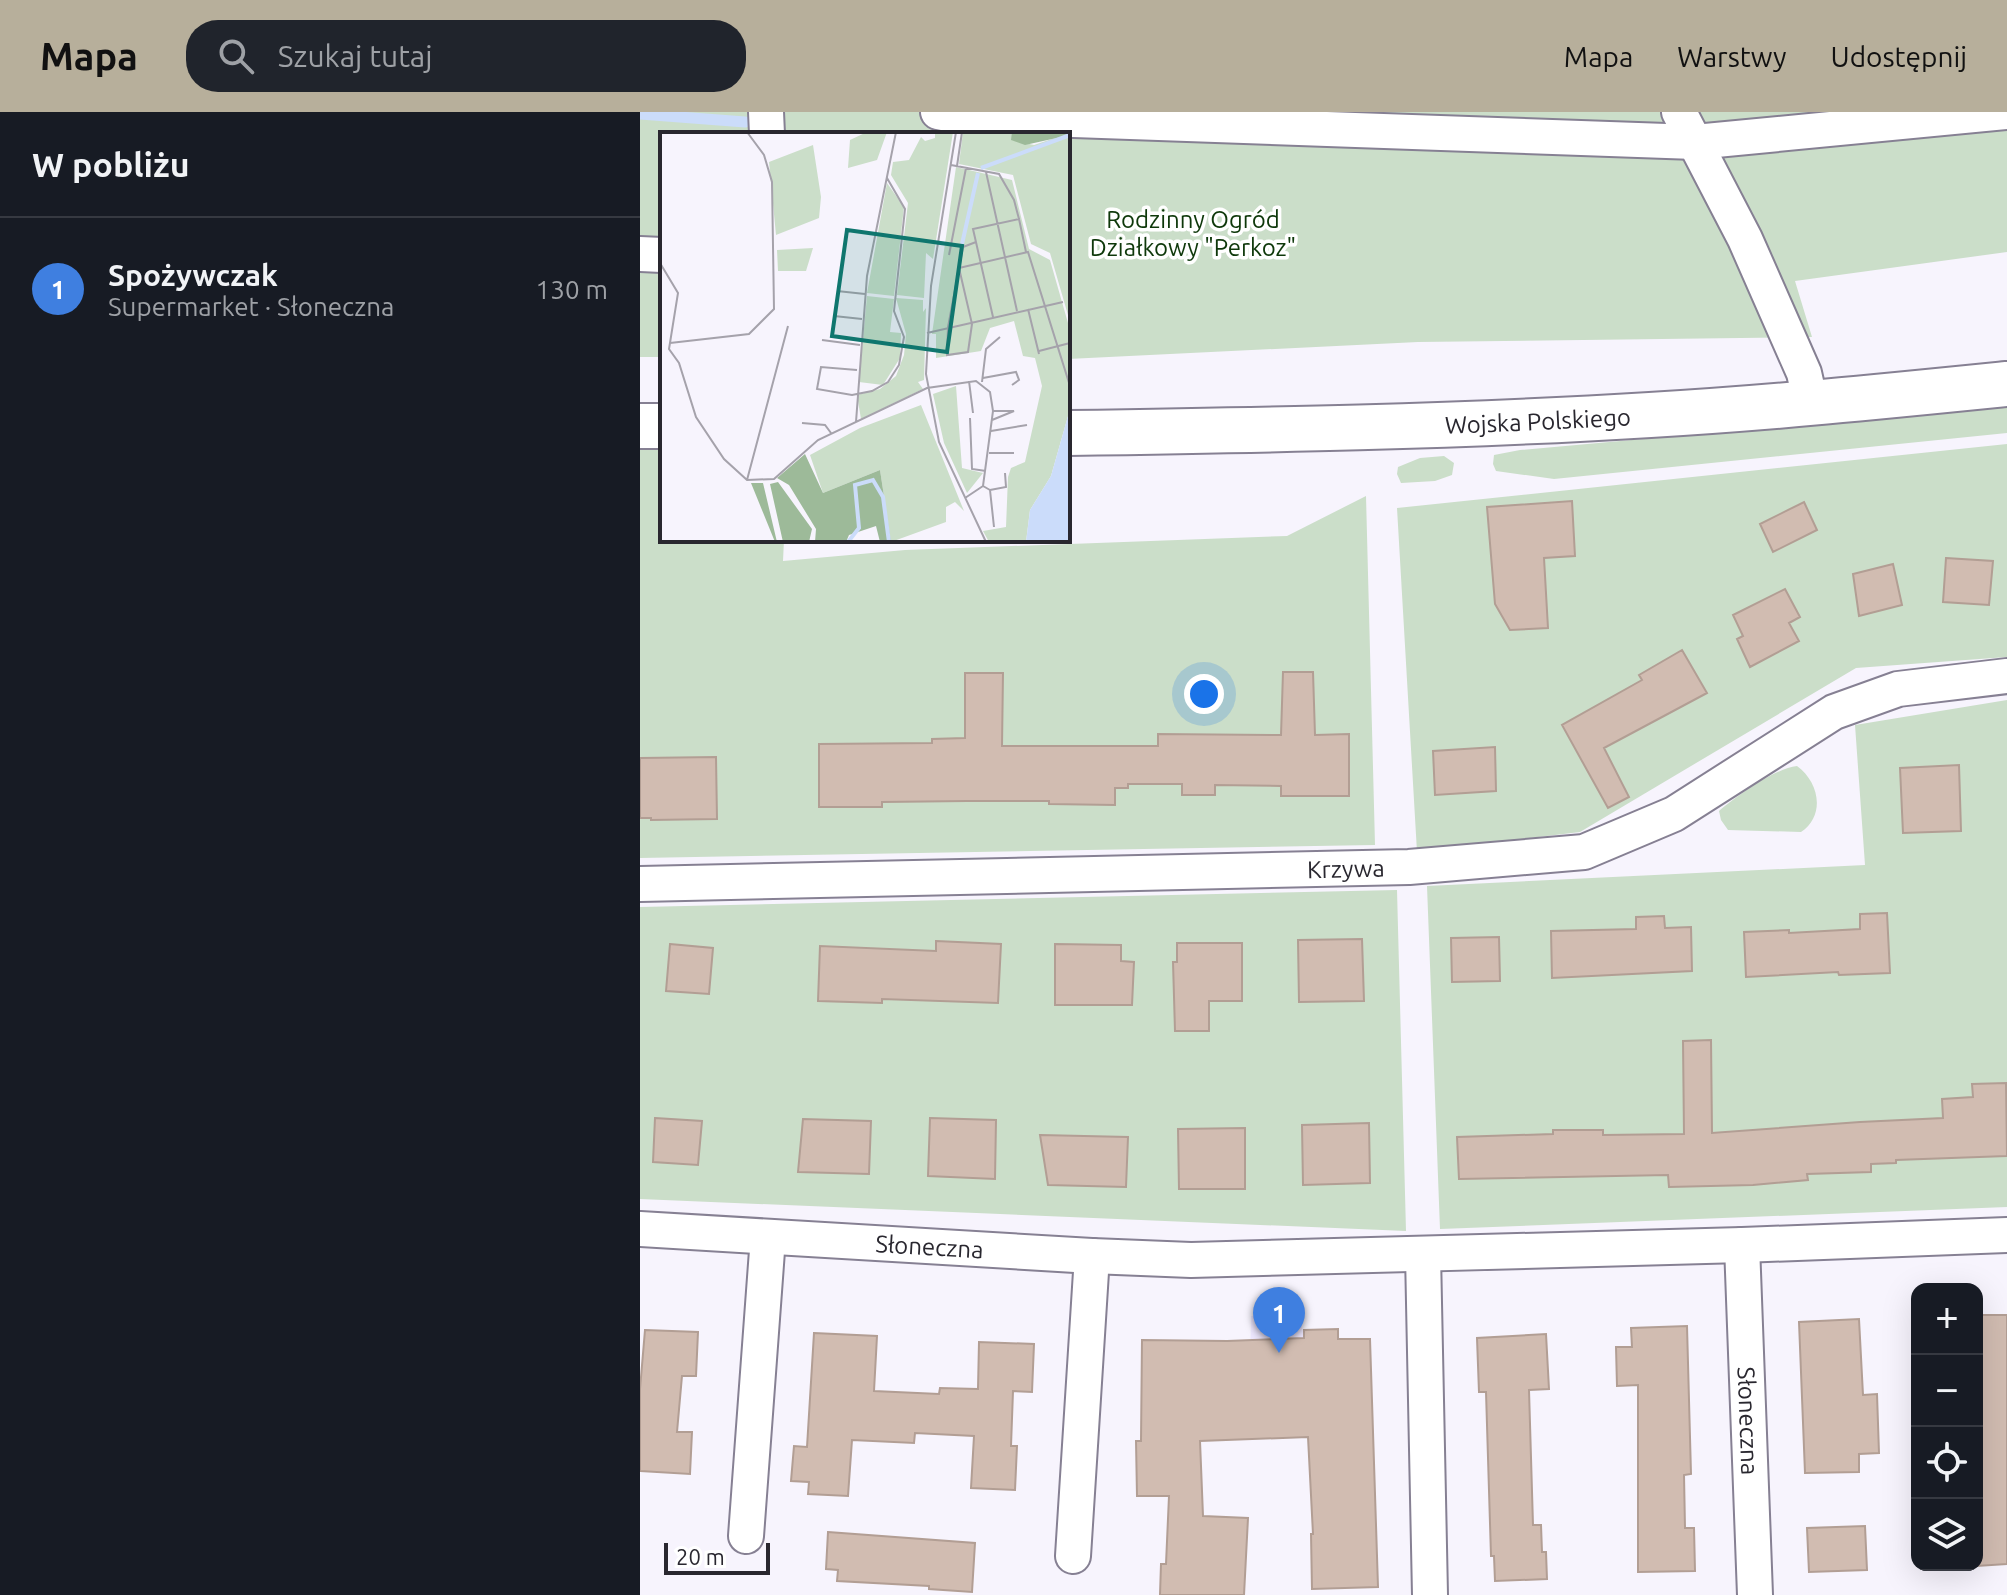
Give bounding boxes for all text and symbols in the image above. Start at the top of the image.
search box [186,20,746,92]
icon: search [214,34,258,78]
text: Mapa [40,35,138,77]
text: Szukaj tutaj [278,39,433,73]
text: Mapa [1564,41,1633,72]
text: Warstwy [1677,41,1787,72]
text: Udostępnij [1831,41,1967,72]
inset map [660,132,1070,542]
text: W pobliżu [32,145,190,183]
park label: Rodzinny Ogród Działkowy "Perkoz" [1090,206,1296,261]
text: Spożywczak [108,258,278,292]
text: 1 [51,275,65,304]
text: 130 m [536,275,608,304]
text: Supermarket · Słoneczna [108,292,394,321]
street label: Wojska Polskiego [1444,403,1632,438]
your location [1184,674,1224,714]
street label: Krzywa [1307,854,1385,883]
street label: Słoneczna [875,1230,984,1263]
map controls [1911,1283,1983,1571]
button: + [1911,1283,1983,1355]
pin: 1 [1253,1287,1305,1353]
button: − [1911,1355,1983,1427]
street label: Słoneczna [1733,1366,1764,1475]
button: locate [1911,1427,1983,1499]
button: layers [1911,1499,1983,1571]
scale bar [664,1539,770,1575]
text: 20 m [676,1544,725,1569]

